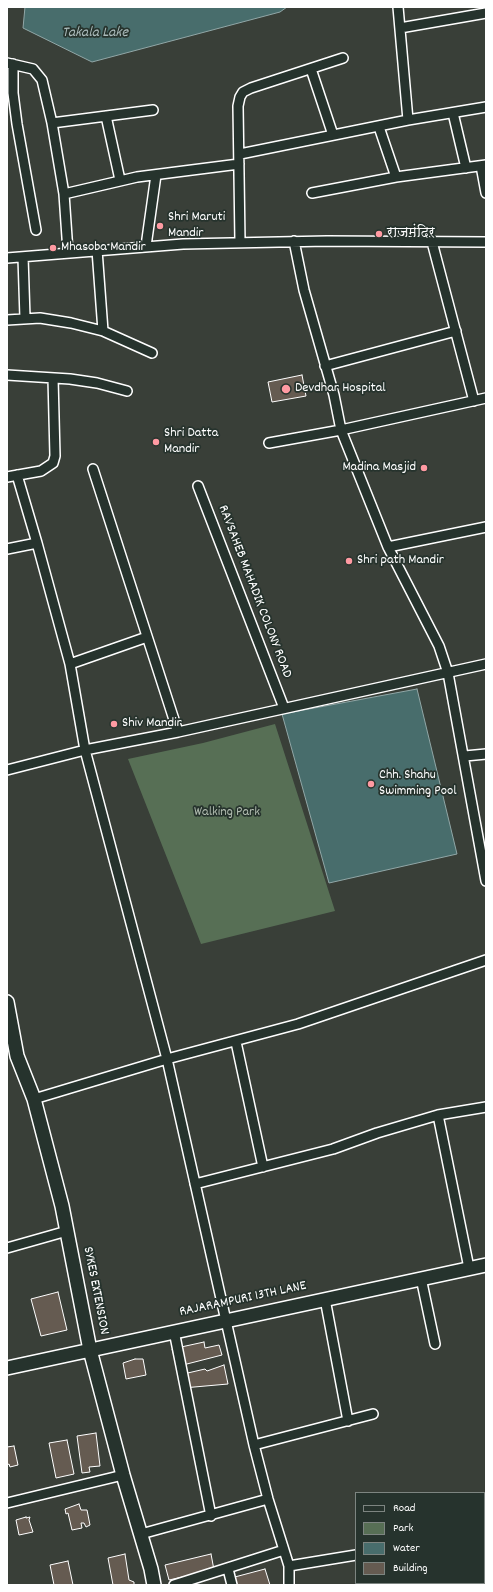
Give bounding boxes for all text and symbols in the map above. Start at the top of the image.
water label: Takala Lake [62,25,128,43]
place label: Shri Maruti Mandir [168,210,225,242]
marker: Shri Maruti Mandir [155,221,165,231]
place label: राजमंदिर [387,226,435,242]
marker: राजमंदिर [374,229,384,239]
place label: Mhasoba Mandir [61,240,146,256]
marker: Mhasoba Mandir [48,243,58,253]
place label: Devdhar Hospital [295,381,386,397]
marker: Devdhar Hospital [280,383,292,395]
place label: Shri Datta Mandir [164,426,218,458]
marker: Shri Datta Mandir [151,437,161,447]
place label: Madina Masjid [342,460,416,476]
marker: Madina Masjid [419,463,429,473]
street label: RAVSAHEB MAHADIK COLONY ROAD [213,503,295,681]
place label: Shri path Mandir [357,553,444,569]
marker: Shri path Mandir [344,556,354,566]
place label: Shiv Mandir [122,716,182,732]
marker: Shiv Mandir [109,719,119,729]
place label: Chh. Shahu Swimming Pool [379,768,457,800]
marker: Chh. Shahu Swimming Pool [366,779,376,789]
park label: Walking Park [194,805,260,821]
street label: SYKES EXTENSION [78,1246,112,1336]
street label: RAJARAMPURI 13TH LANE [178,1278,308,1322]
legend [355,1492,485,1584]
text: Road [393,1500,415,1517]
text: Park [393,1520,413,1537]
text: Water [393,1540,420,1557]
text: Building [393,1560,428,1577]

